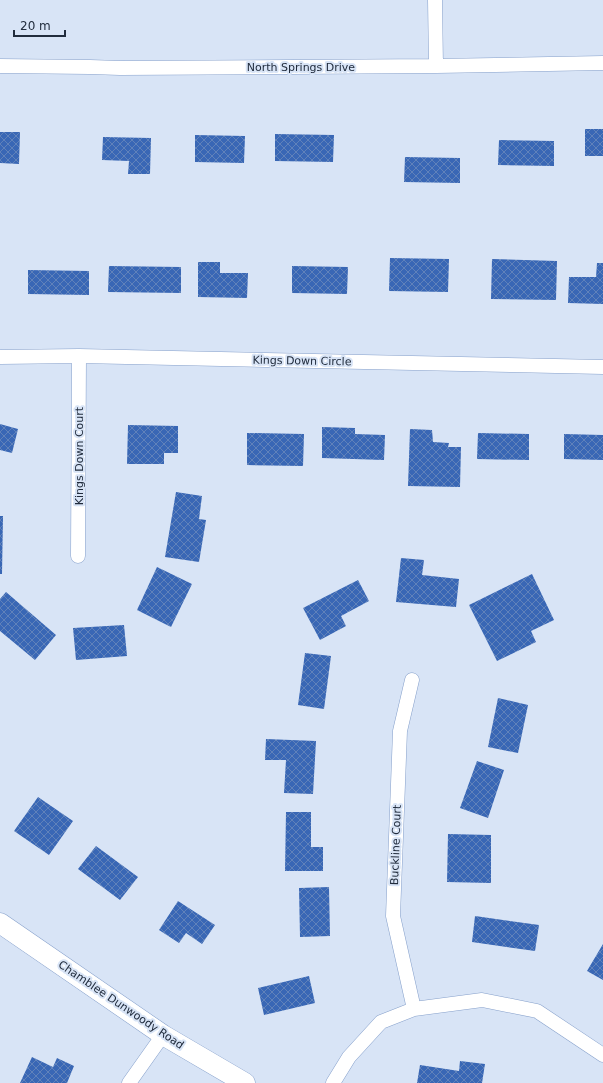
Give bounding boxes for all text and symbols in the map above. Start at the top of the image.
scale bar [14,12,65,38]
text: 20 m [20,19,51,33]
street label: North Springs Drive [247,61,355,74]
street label: Kings Down Circle [252,354,352,368]
street label: Kings Down Court [73,406,86,505]
street label: Buckline Court [388,804,404,885]
street label: Chamblee Dunwoody Road [56,958,186,1052]

